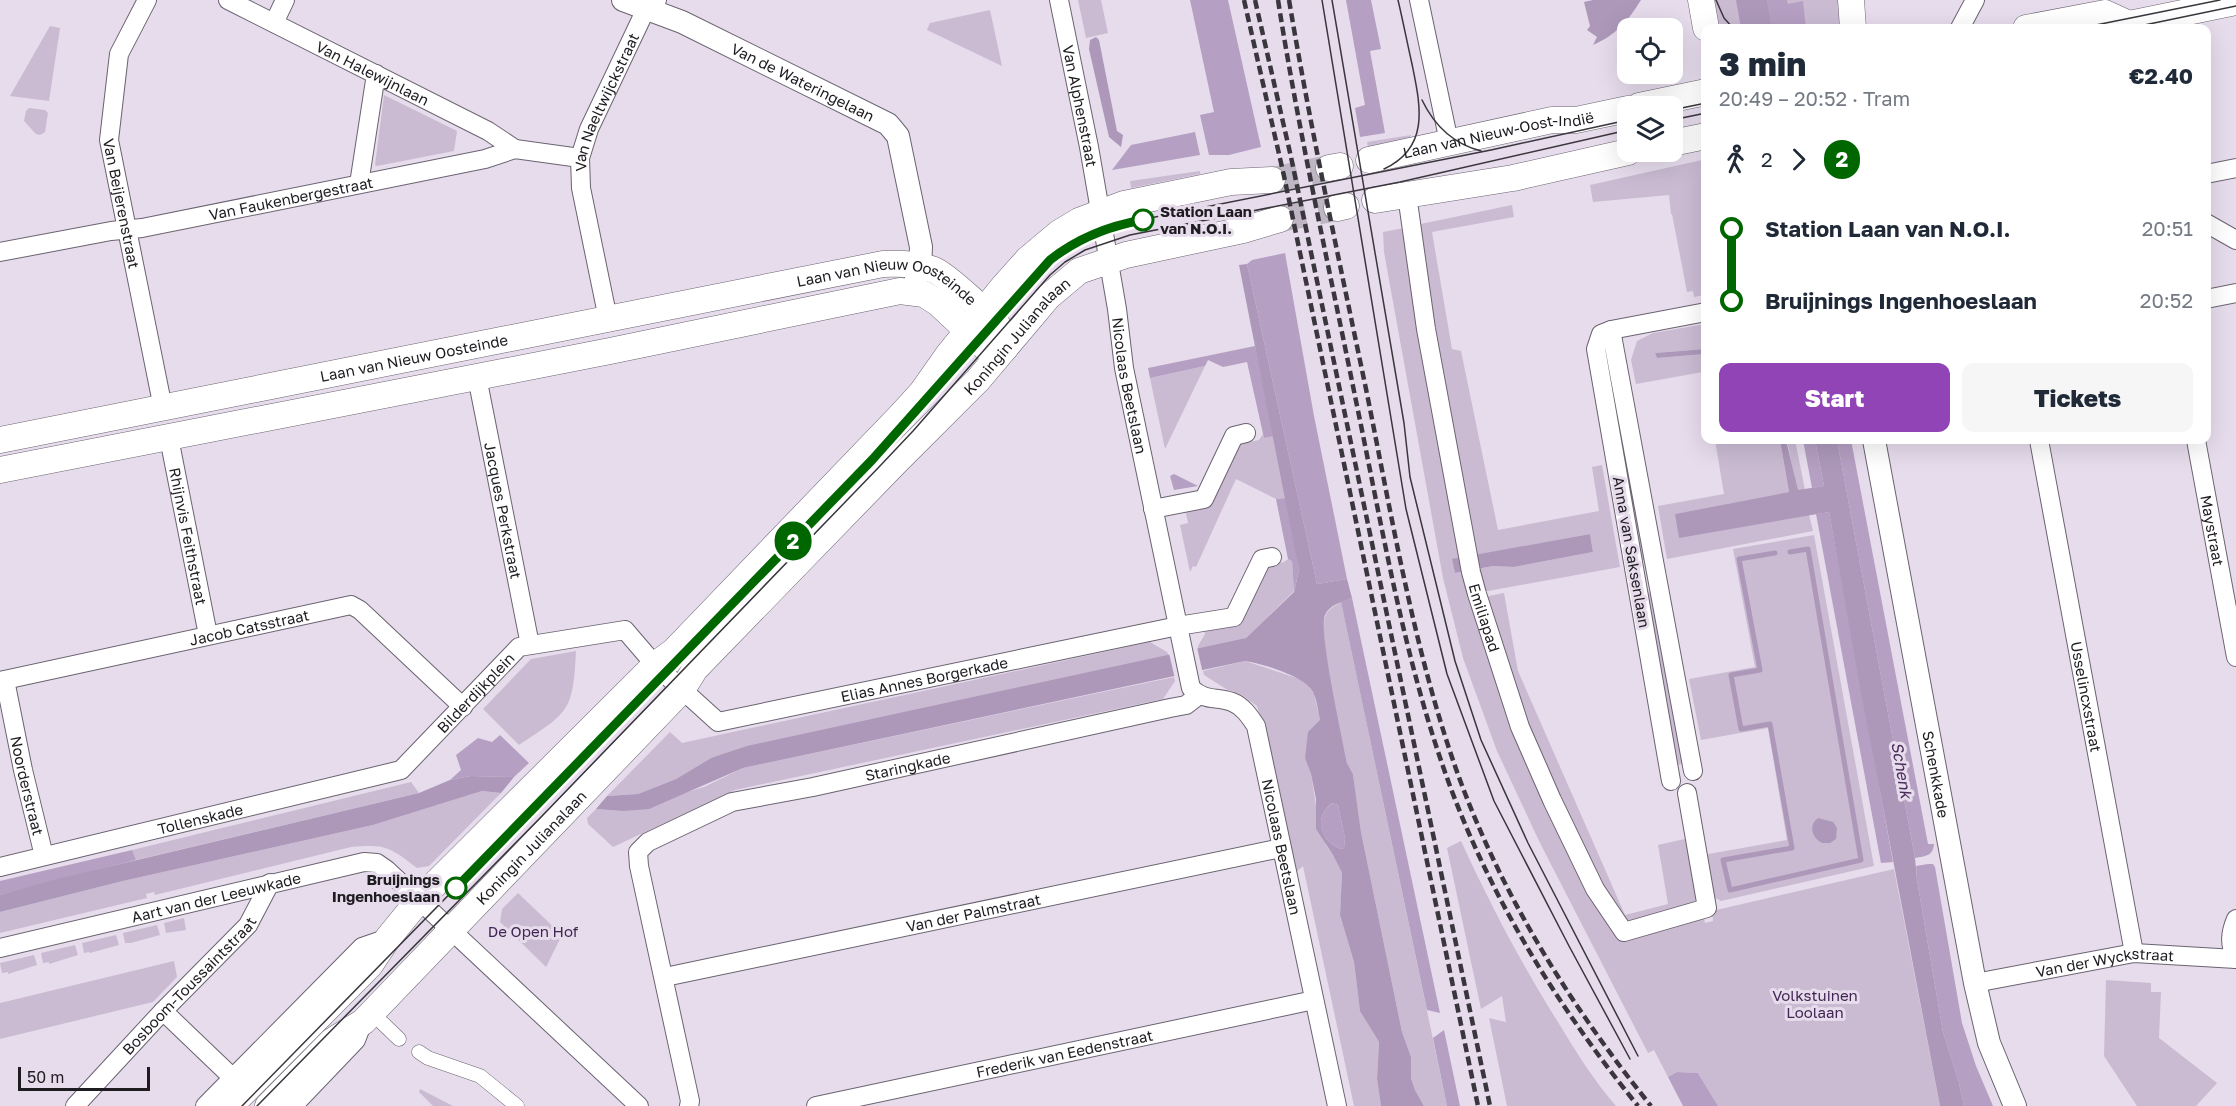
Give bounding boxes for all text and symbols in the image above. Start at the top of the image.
map controls [1617,18,1683,162]
button: locate [1617,18,1683,84]
street label: Van Naeltwijckstraat [571,30,642,172]
street label: Van Halewijnlaan [313,37,432,109]
street label: Van de Wateringelaan [729,39,877,125]
street label: Van Alphenstraat [1059,43,1101,168]
text: 3 min [1719,44,1806,83]
text: €2.40 [2129,62,2193,89]
text: 20:49 – 20:52 · Tram [1719,86,1910,110]
button: layers [1617,96,1683,162]
street label: Laan van Nieuw-Oost-Indië [1401,107,1596,161]
street label: Van Beijerenstraat [100,137,144,270]
icon: walk [1719,143,1752,176]
icon: forward [1782,143,1815,176]
text: 2 [1836,146,1848,172]
text: 2 [1761,147,1773,171]
street label: Van Faukenbergestraat [207,173,375,223]
place label: Station Laan van N.O.I. [1160,202,1252,237]
marker: Station Laan van N.O.I. [1132,209,1154,231]
text: Station Laan van N.O.I. [1765,215,2011,242]
text: 20:51 [2142,216,2193,240]
street label: Laan van Nieuw Oosteinde [795,254,981,309]
street label: Koningin Julianalaan [960,273,1074,398]
text: Bruijnings Ingenhoeslaan [1765,287,2037,314]
text: 20:52 [2140,288,2193,312]
street label: Nicolaas Beetslaan [1109,316,1151,455]
street label: Laan van Nieuw Oosteinde [318,330,510,385]
button: Start [1719,363,1950,432]
button: Tickets [1962,363,2193,432]
street label: Jacques Perkstraat [481,441,526,580]
street label: Rhijnvis Feithstraat [166,466,211,606]
street label: Anna van Saksenlaan [1610,475,1654,629]
street label: Maystraat [2197,493,2228,568]
line badge: 2 [774,522,812,560]
text: 2 [787,528,799,554]
street label: Emiliapad [1466,581,1504,654]
street label: Jacob Catsstraat [188,605,311,649]
street label: Usselincxstraat [2067,640,2106,754]
street label: Bilderdijkplein [433,649,518,736]
street label: Elias Annes Borgerkade [839,653,1010,705]
street label: Schenkkade [1919,729,1953,820]
street label: Noorderstraat [7,734,48,837]
water label: Schenk [1887,740,1917,802]
street label: Staringkade [863,748,952,784]
street label: Nicolaas Beetslaan [1259,777,1305,916]
street label: Koningin Julianalaan [472,786,590,908]
street label: Tollenskade [156,800,245,838]
street label: Aart van der Leeuwkade [130,868,303,926]
place label: Bruijnings Ingenhoeslaan [332,870,440,905]
marker: Bruijnings Ingenhoeslaan [445,877,467,899]
street label: Van der Palmstraat [904,890,1042,935]
street label: Bosboom-Toussaintstraat [118,914,260,1058]
park label: De Open Hof [488,922,579,940]
street label: Van der Wyckstraat [2034,944,2175,980]
park label: Volkstuinen Loolaan [1772,986,1858,1021]
street label: Frederik van Eedenstraat [974,1026,1154,1081]
scale bar [18,1064,150,1092]
text: 50 m [27,1067,64,1087]

